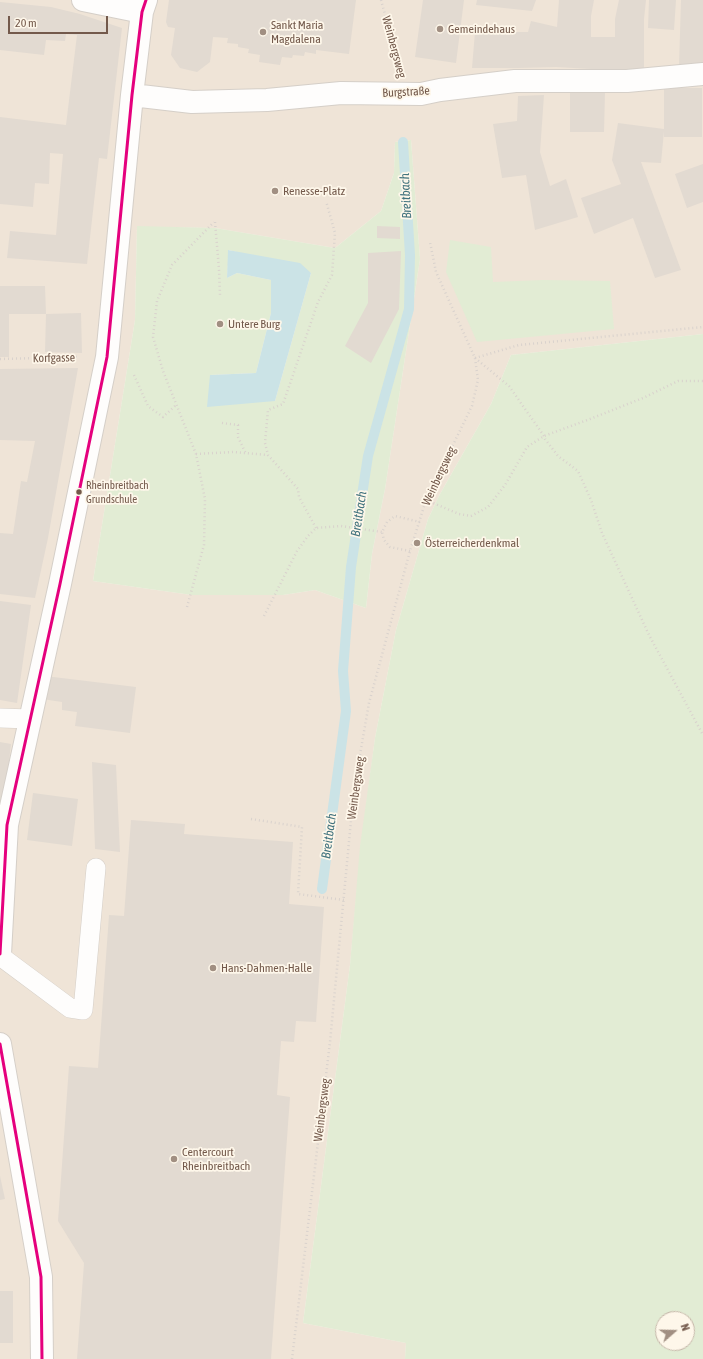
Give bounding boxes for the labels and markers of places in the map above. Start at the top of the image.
place label: Sankt Maria Magdalena [271,18,323,46]
place label: Gemeindehaus [448,22,515,36]
marker: Gemeindehaus [435,24,445,34]
marker: Sankt Maria Magdalena [258,27,268,37]
place label: Renesse-Platz [283,184,345,198]
marker: Renesse-Platz [270,186,280,196]
place label: Untere Burg [228,317,280,331]
marker: Untere Burg [215,319,225,329]
place label: Rheinbreitbach Grundschule [86,479,149,505]
marker: Rheinbreitbach Grundschule [74,487,84,497]
place label: Österreicherdenkmal [425,536,519,550]
marker: Österreicherdenkmal [412,538,422,548]
place label: Hans-Dahmen-Halle [221,961,312,975]
marker: Hans-Dahmen-Halle [208,963,218,973]
place label: Centercourt Rheinbreitbach [182,1145,250,1173]
marker: Centercourt Rheinbreitbach [169,1154,179,1164]

